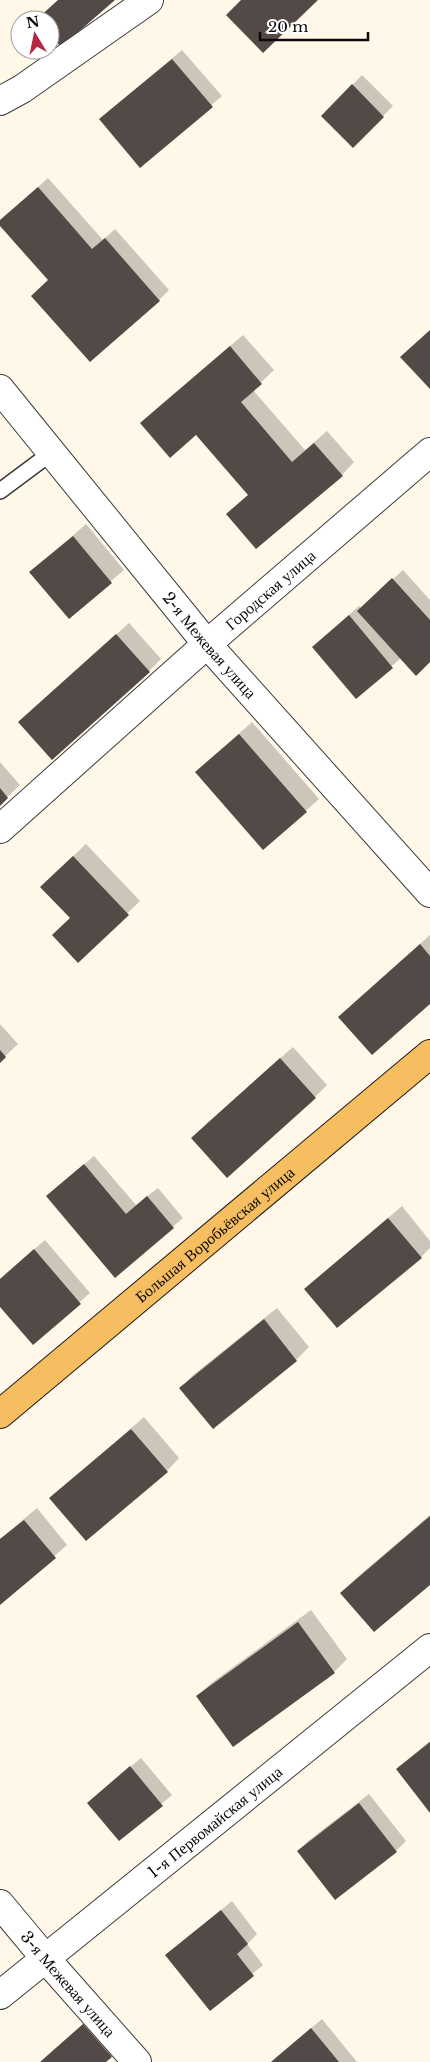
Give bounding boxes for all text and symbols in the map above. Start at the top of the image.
north arrow [10,10,60,60]
scale bar [260,10,368,42]
text: N [25,12,41,32]
text: 20 m [268,17,308,36]
street label: Городская улица [221,545,319,634]
street label: 2-я Межевая улица [159,588,261,703]
street label: Большая Воробьёвская улица [131,1162,298,1307]
street label: 1-я Первомайская улица [143,1761,286,1882]
street label: 3-я Межевая улица [17,1927,120,2041]

